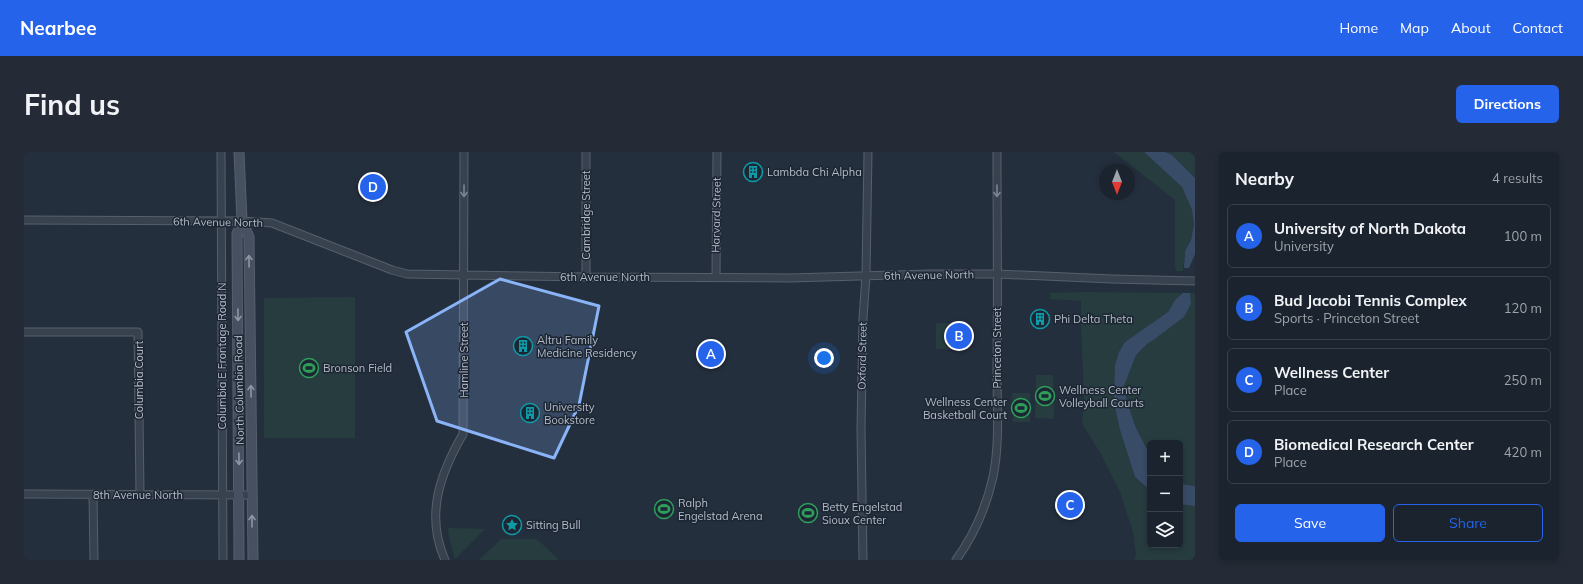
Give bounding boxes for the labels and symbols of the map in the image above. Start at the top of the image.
building icon: Lambda Chi Alpha [742,161,764,183]
north arrow [1099,164,1135,200]
place label: Lambda Chi Alpha [767,165,862,179]
street label: Cambridge Street [579,170,593,260]
pin: D [360,172,386,202]
street label: Harvard Street [708,177,724,253]
one-way arrow [460,184,468,197]
one-way arrow [993,184,1001,197]
street label: 6th Avenue North [173,214,263,230]
one-way arrow [246,255,253,268]
street label: 6th Avenue North [884,267,974,283]
street label: 6th Avenue North [560,270,650,284]
street label: Columbia E Frontage Road N [215,283,229,429]
street label: Princeton Street [990,307,1004,389]
one-way arrow [234,308,242,321]
building icon: Phi Delta Theta [1029,308,1051,330]
place label: Phi Delta Theta [1054,312,1133,326]
pin: B [946,321,972,351]
street label: Hamline Street [457,322,471,398]
street label: Oxford Street [854,322,870,390]
place label: Altru Family Medicine Residency [537,333,637,360]
street label: North Columbia Road [231,335,247,445]
building icon: Altru Family Medicine Residency [512,335,534,357]
pin: A [698,339,724,369]
street label: Columbia Court [132,341,146,419]
your location [814,348,834,368]
sports icon: Bronson Field [298,357,320,379]
place label: Bronson Field [323,361,392,375]
place label: Wellness Center Volleyball Courts [1059,383,1144,410]
one-way arrow [247,385,255,398]
sports icon: Wellness Center Volleyball Courts [1034,385,1056,407]
place label: Wellness Center Basketball Court [923,395,1007,422]
sports icon: Wellness Center Basketball Court [1010,397,1032,419]
place label: University Bookstore [544,400,595,427]
building icon: University Bookstore [519,402,541,424]
one-way arrow [235,452,243,465]
street label: 8th Avenue North [93,488,183,502]
pin: C [1057,490,1083,520]
place label: Ralph Engelstad Arena [678,496,763,523]
sports icon: Ralph Engelstad Arena [653,498,675,520]
place label: Betty Engelstad Sioux Center [822,500,902,527]
sports icon: Betty Engelstad Sioux Center [797,502,819,524]
place icon: Sitting Bull [501,514,523,536]
one-way arrow [248,515,256,528]
place label: Sitting Bull [526,518,581,532]

